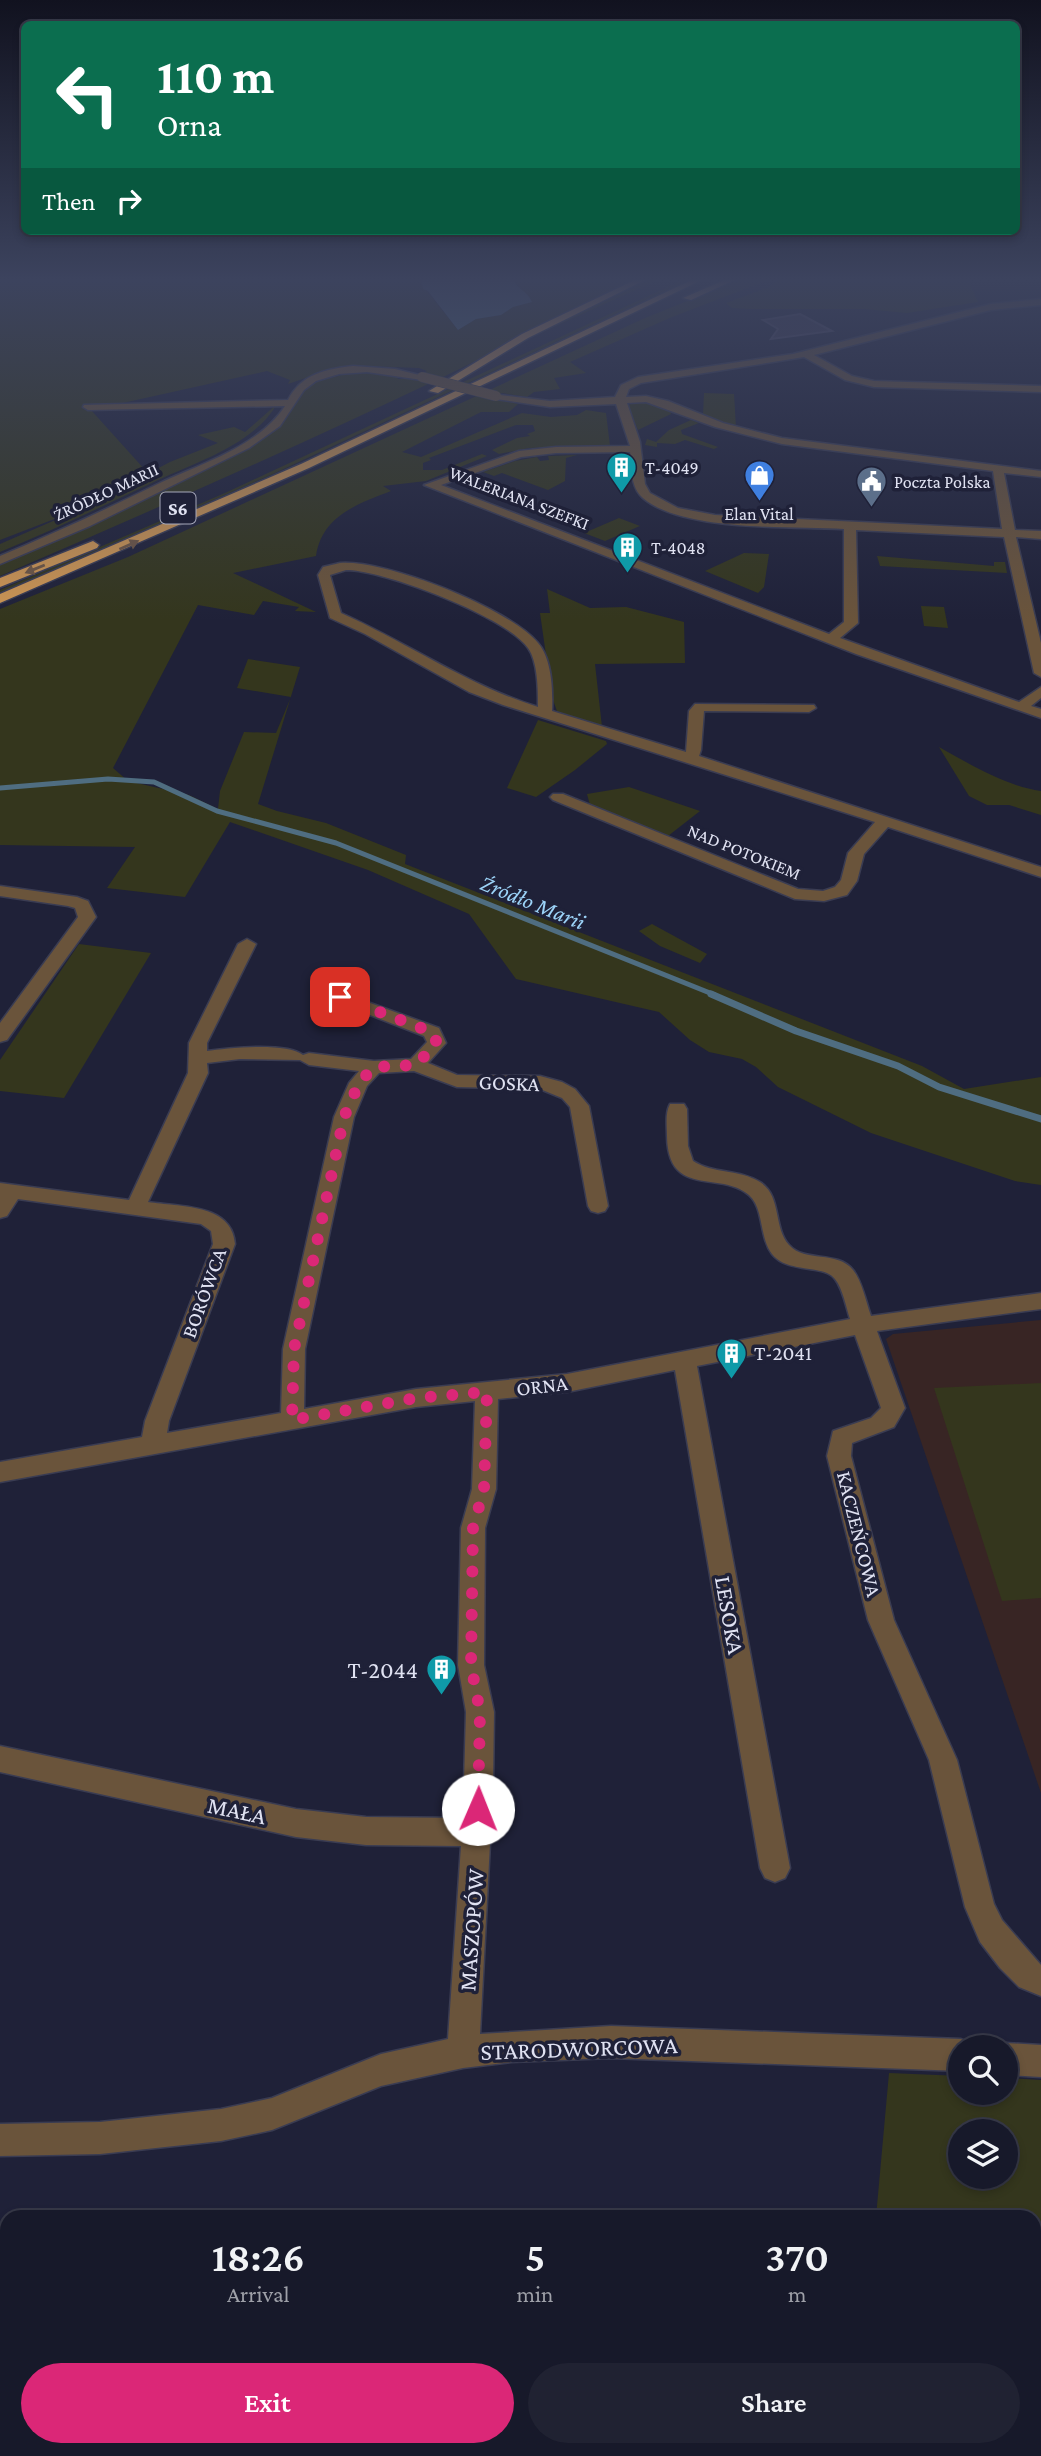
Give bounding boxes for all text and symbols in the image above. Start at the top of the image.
icon: left [42,49,133,140]
text: 110 m [157,49,274,104]
text: Orna [157,107,222,143]
icon: right [110,182,148,220]
text: Then [42,187,96,216]
building icon: T-4049 [605,451,639,495]
place label: T-4049 [645,458,699,478]
street label: ŹRÓDŁO MARII [50,459,162,525]
shop icon: Elan Vital [742,459,776,503]
street label: WALERIANA SZEFKI [446,462,592,534]
public building icon: Poczta Polska [854,465,888,509]
place label: Poczta Polska [894,472,991,492]
road number: S6 [160,492,196,524]
place label: Elan Vital [724,504,794,524]
building icon: T-4048 [611,531,645,575]
place label: T-4048 [651,538,705,558]
one-way arrow [119,539,139,551]
one-way arrow [24,563,45,574]
street label: NAD POTOKIEM [684,820,804,884]
water label: Źródło Marii [477,869,590,935]
pin [310,967,370,1027]
icon: arrive [321,978,359,1016]
street label: GOSKA [478,1070,540,1096]
street label: BORÓWCA [177,1245,231,1341]
building icon: T-2041 [714,1336,748,1380]
place label: T-2041 [754,1341,812,1365]
street label: ORNA [515,1371,569,1401]
street label: KACZEŃCOWA [832,1469,886,1599]
street label: LESOKA [710,1574,750,1657]
building icon: T-2044 [424,1652,458,1696]
place label: T-2044 [347,1656,418,1683]
position arrow [441,1772,515,1846]
street label: MAŁA [205,1791,269,1829]
street label: MASZOPÓW [453,1868,489,1992]
street label: STARODWORCOWA [480,2031,678,2065]
map controls [948,2035,1018,2189]
button: search [948,2035,1018,2105]
button: layers [948,2119,1018,2189]
text: 18:26 [212,2233,305,2280]
text: 5 [525,2233,545,2280]
text: 370 [765,2233,829,2280]
text: Arrival [227,2281,290,2307]
text: min [517,2281,553,2307]
text: m [788,2281,806,2307]
button: Exit [21,2363,514,2443]
button: Share [528,2363,1020,2443]

